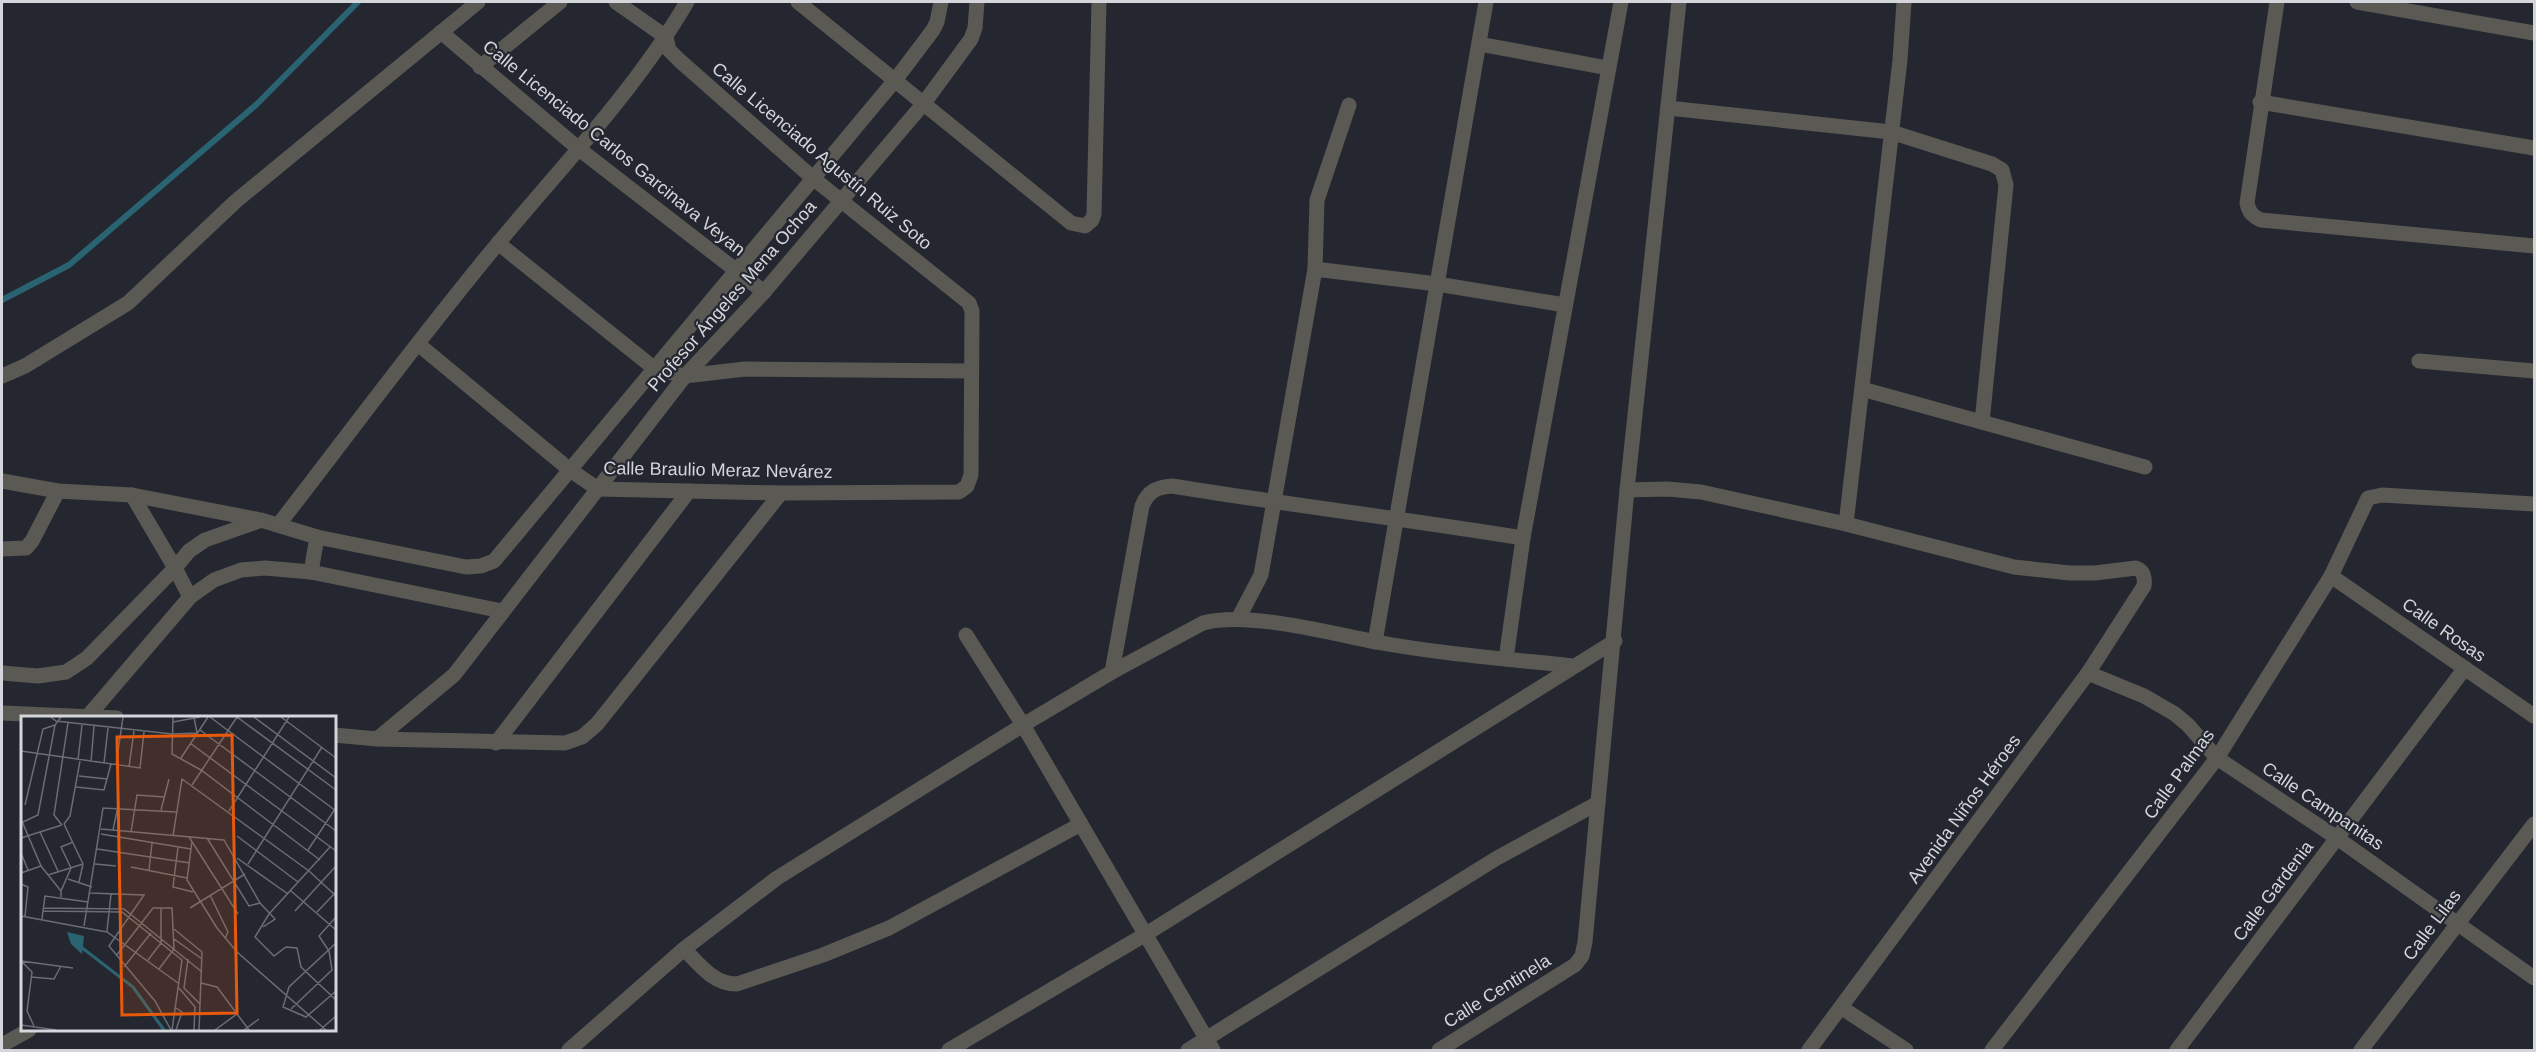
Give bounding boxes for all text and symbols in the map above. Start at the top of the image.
street label: Calle Licenciado Carlos Garcinava Veyan [479,36,749,260]
street label: Calle Licenciado Agustín Ruiz Soto [708,58,936,254]
street label: Profesor Ángeles Mena Ochoa [644,196,821,395]
street label: Calle Braulio Meraz Nevárez [603,458,833,482]
street label: Calle Rosas [2399,594,2489,666]
inset map [21,716,336,1031]
street label: Calle Palmas [2140,725,2218,823]
street label: Avenida Niños Héroes [1903,731,2025,887]
street label: Calle Campanitas [2259,758,2387,854]
street label: Calle Gardenia [2229,836,2318,945]
street label: Calle Lilas [2399,886,2465,964]
street label: Calle Centinela [1440,950,1555,1032]

